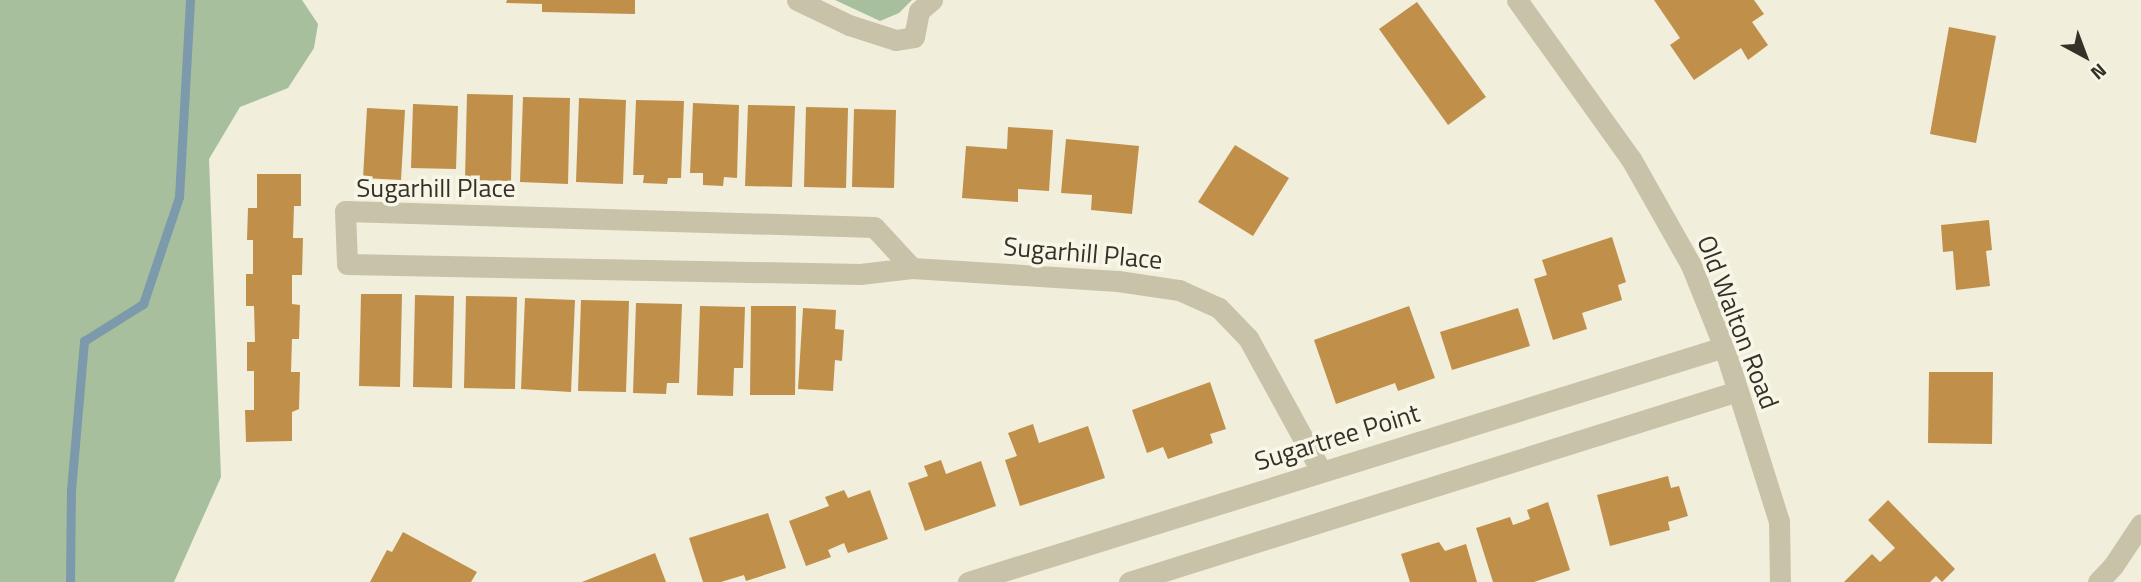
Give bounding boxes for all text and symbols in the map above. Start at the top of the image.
north arrow [2050,21,2120,91]
text: N [2085,57,2114,87]
street label: Sugarhill Place [356,172,516,204]
street label: Sugarhill Place [1002,231,1164,275]
street label: Old Walton Road [1691,231,1785,413]
street label: Sugartree Point [1251,397,1423,477]

